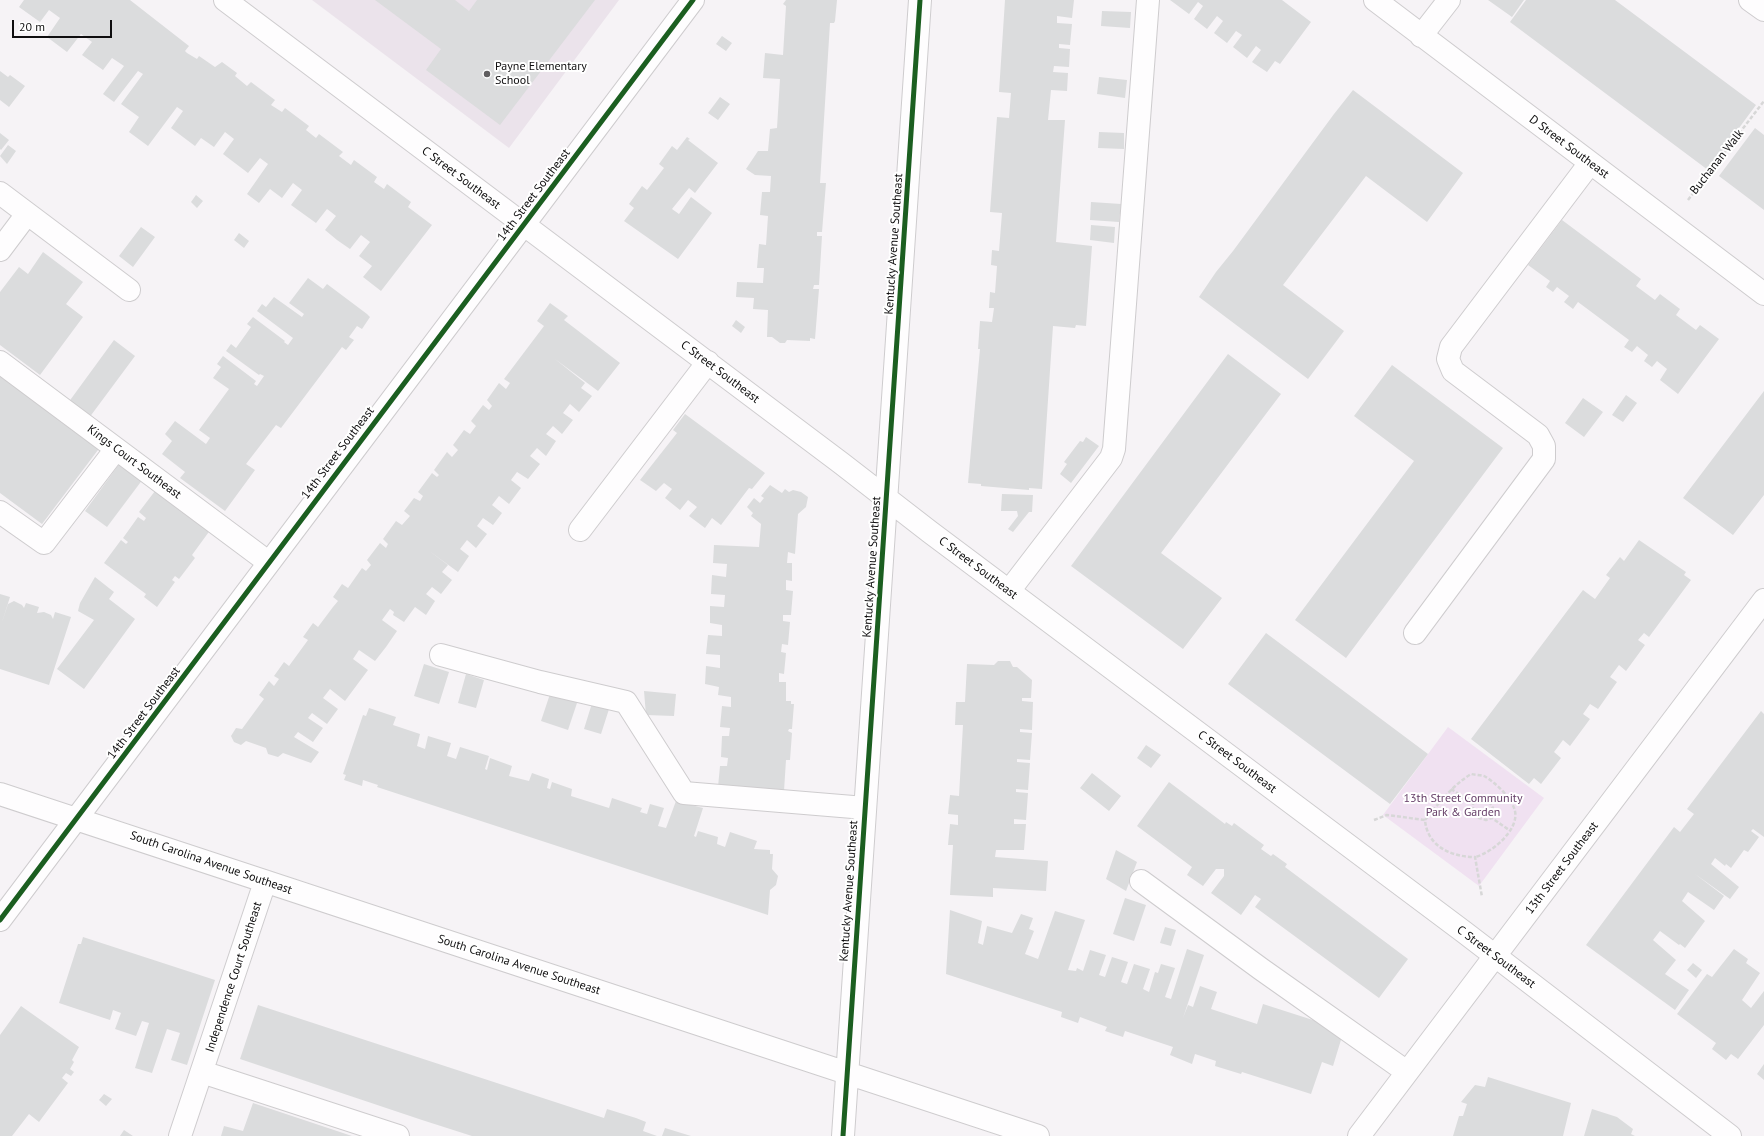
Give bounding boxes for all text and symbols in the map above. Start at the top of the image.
scale bar [14,12,114,38]
text: 20 m [19,19,45,34]
place label: Payne Elementary School [495,60,587,88]
marker: Payne Elementary School [482,69,492,79]
street label: D Street Southeast [1526,112,1612,182]
street label: Buchanan Walk [1687,127,1747,197]
street label: C Street Southeast [419,144,503,212]
street label: 14th Street Southeast [495,146,573,244]
street label: Kentucky Avenue Southeast [882,173,906,315]
street label: C Street Southeast [678,338,762,406]
street label: 14th Street Southeast [299,404,377,502]
street label: Kings Court Southeast [84,422,184,502]
street label: Kentucky Avenue Southeast [860,496,884,638]
street label: C Street Southeast [936,534,1020,602]
street label: 14th Street Southeast [105,664,183,762]
street label: C Street Southeast [1195,728,1279,796]
park label: 13th Street Community Park & Garden [1403,792,1523,820]
street label: 13th Street Southeast [1523,819,1601,917]
street label: Kentucky Avenue Southeast [837,820,861,962]
street label: South Carolina Avenue Southeast [128,828,294,898]
street label: Independence Court Southeast [203,900,265,1054]
street label: C Street Southeast [1454,923,1538,991]
street label: South Carolina Avenue Southeast [436,932,602,998]

